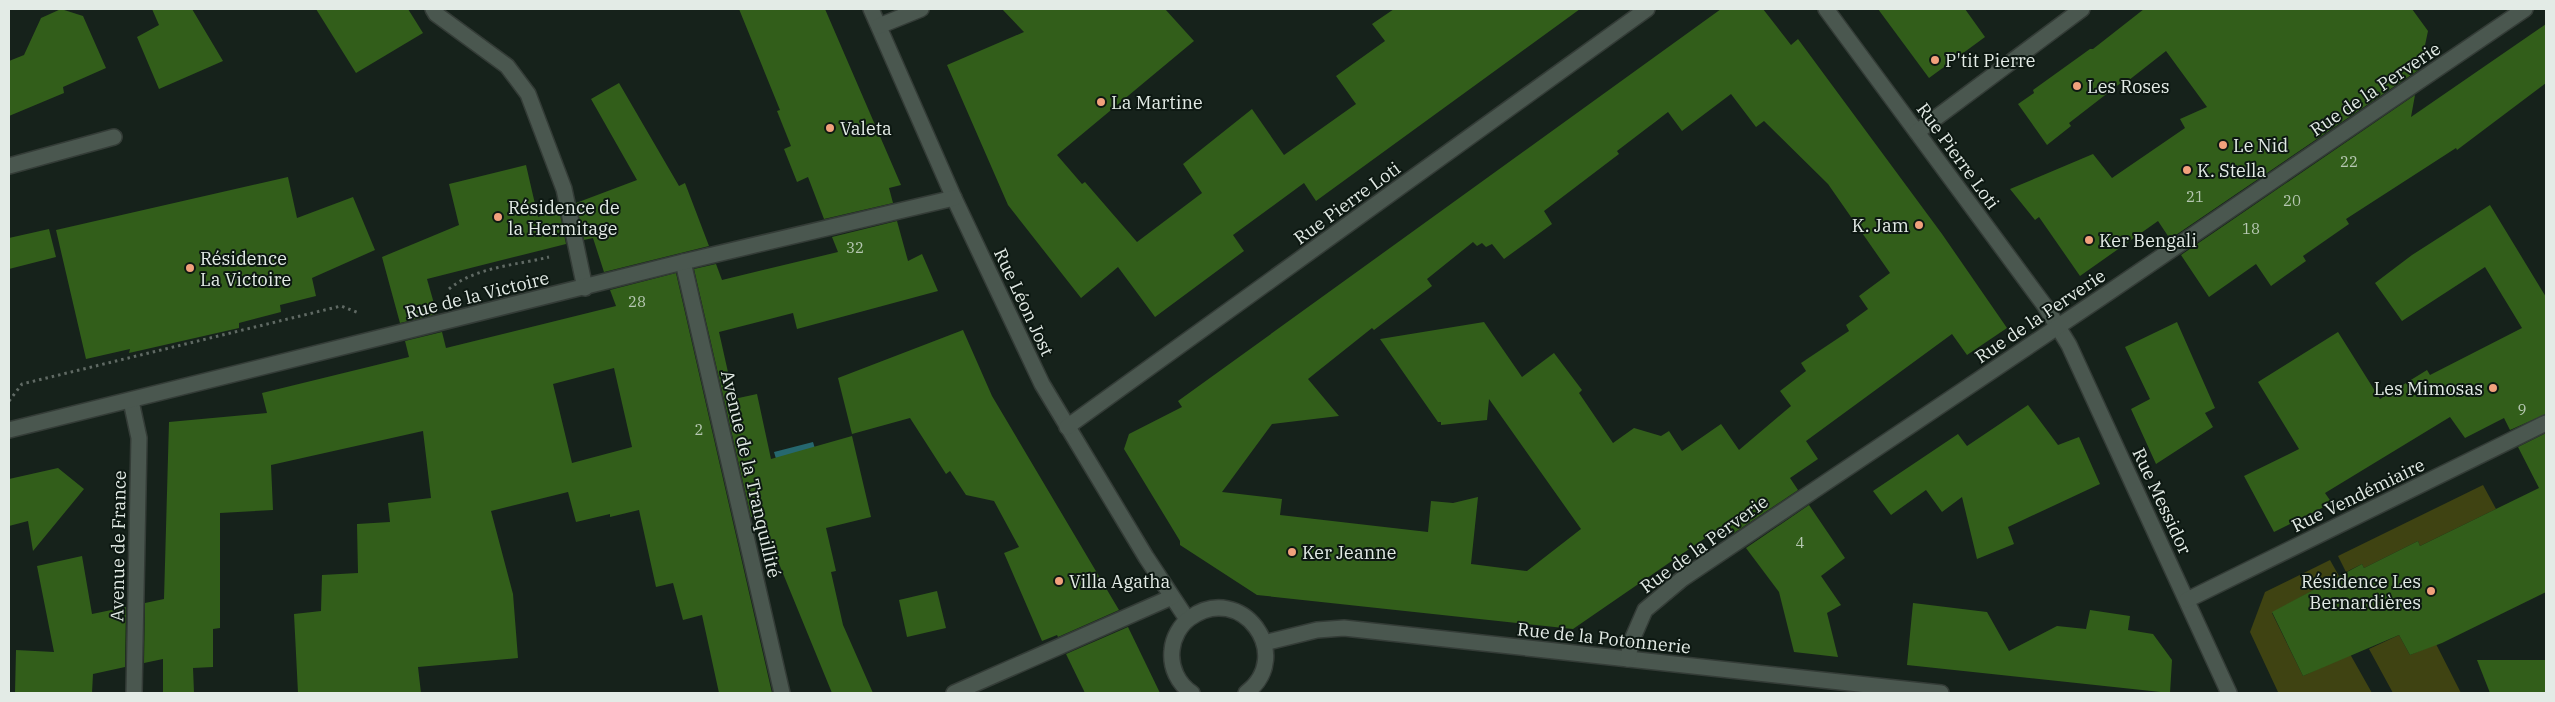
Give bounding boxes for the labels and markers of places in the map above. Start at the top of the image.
place label: P'tit Pierre [1945,49,2036,72]
marker: P'tit Pierre [1929,54,1941,66]
place label: Les Roses [2087,75,2170,98]
marker: Les Roses [2071,80,2083,92]
place label: La Martine [1111,91,1203,114]
marker: La Martine [1095,96,1107,108]
place label: Valeta [840,117,892,140]
marker: Valeta [824,122,836,134]
place label: Le Nid [2233,134,2288,157]
marker: Le Nid [2217,139,2229,151]
place label: K. Stella [2197,159,2266,182]
marker: K. Stella [2181,164,2193,176]
place label: Résidence de la Hermitage [508,196,620,240]
marker: Résidence de la Hermitage [492,211,504,223]
place label: K. Jam [1852,214,1909,237]
marker: K. Jam [1913,219,1925,231]
place label: Ker Bengali [2099,229,2197,252]
marker: Ker Bengali [2083,234,2095,246]
place label: Résidence La Victoire [200,247,291,291]
marker: Résidence La Victoire [184,262,196,274]
place label: Les Mimosas [2374,377,2483,400]
marker: Les Mimosas [2487,382,2499,394]
place label: Ker Jeanne [1302,541,1396,564]
marker: Ker Jeanne [1286,546,1298,558]
place label: Villa Agatha [1069,570,1170,593]
place label: Résidence Les Bernardières [2301,570,2421,614]
marker: Villa Agatha [1053,575,1065,587]
marker: Résidence Les Bernardières [2425,585,2437,597]

